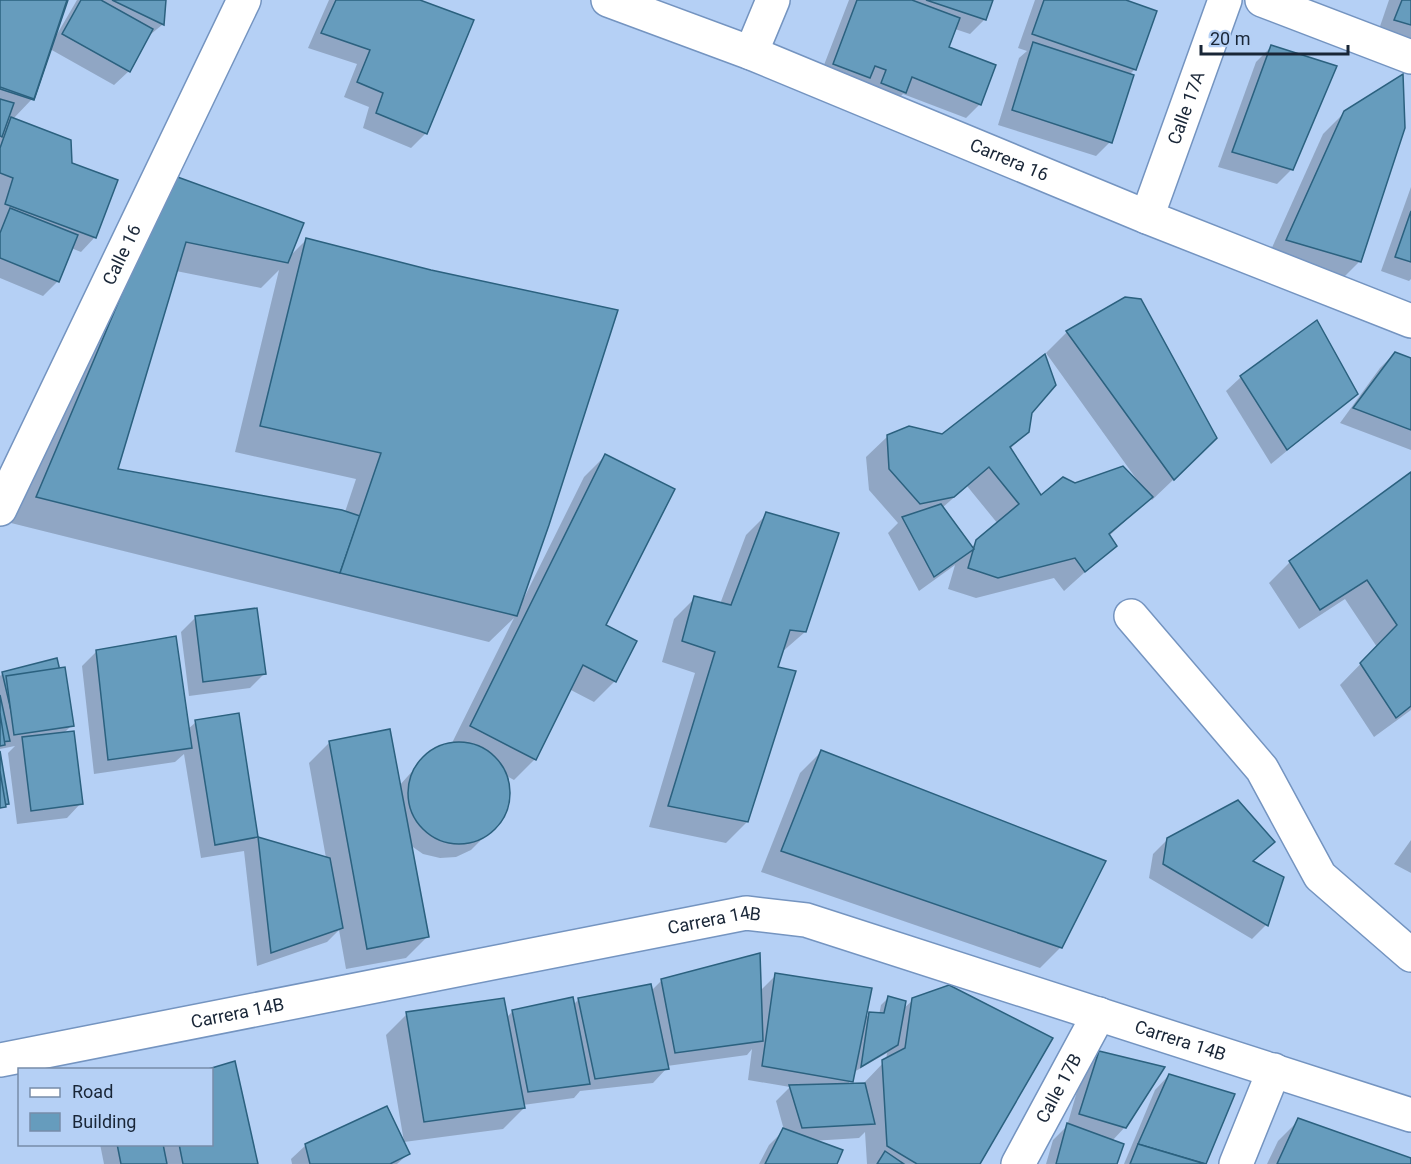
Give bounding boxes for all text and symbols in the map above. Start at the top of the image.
scale bar [1201,18,1348,56]
text: 20 m [1210,28,1250,49]
street label: Calle 17A [1163,68,1209,147]
street label: Carrera 16 [967,134,1052,185]
street label: Calle 16 [98,221,145,288]
street label: Carrera 14B [666,901,762,938]
street label: Carrera 14B [189,993,286,1032]
street label: Carrera 14B [1132,1016,1229,1065]
street label: Calle 17B [1031,1050,1086,1126]
legend [18,1068,213,1146]
text: Road [72,1081,113,1102]
text: Building [72,1111,136,1132]

